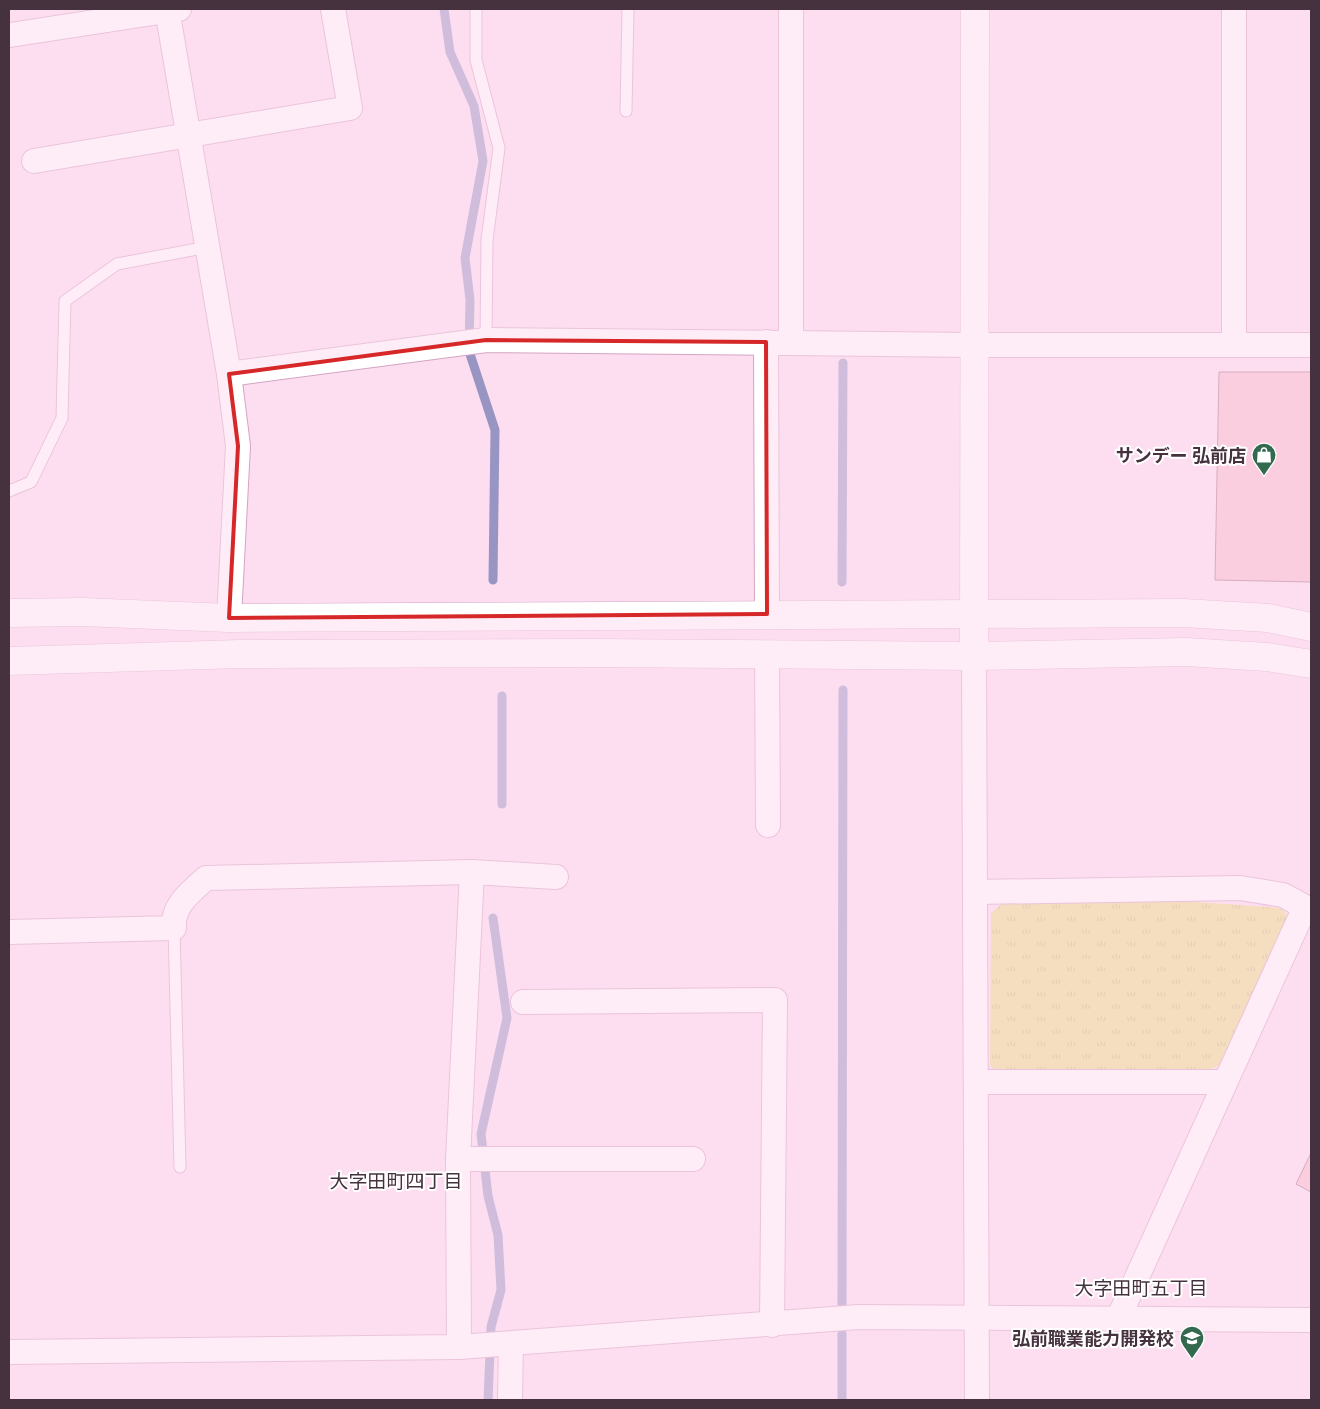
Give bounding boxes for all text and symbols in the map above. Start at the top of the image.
shop icon: サンデー 弘前店 [1251,442,1277,476]
place label: サンデー 弘前店 [1116,445,1246,466]
district label: 大字田町四丁目 [329,1170,463,1192]
district label: 大字田町五丁目 [1074,1277,1208,1299]
school or university icon: 弘前職業能力開発校 [1179,1325,1205,1359]
place label: 弘前職業能力開発校 [1012,1328,1174,1349]

